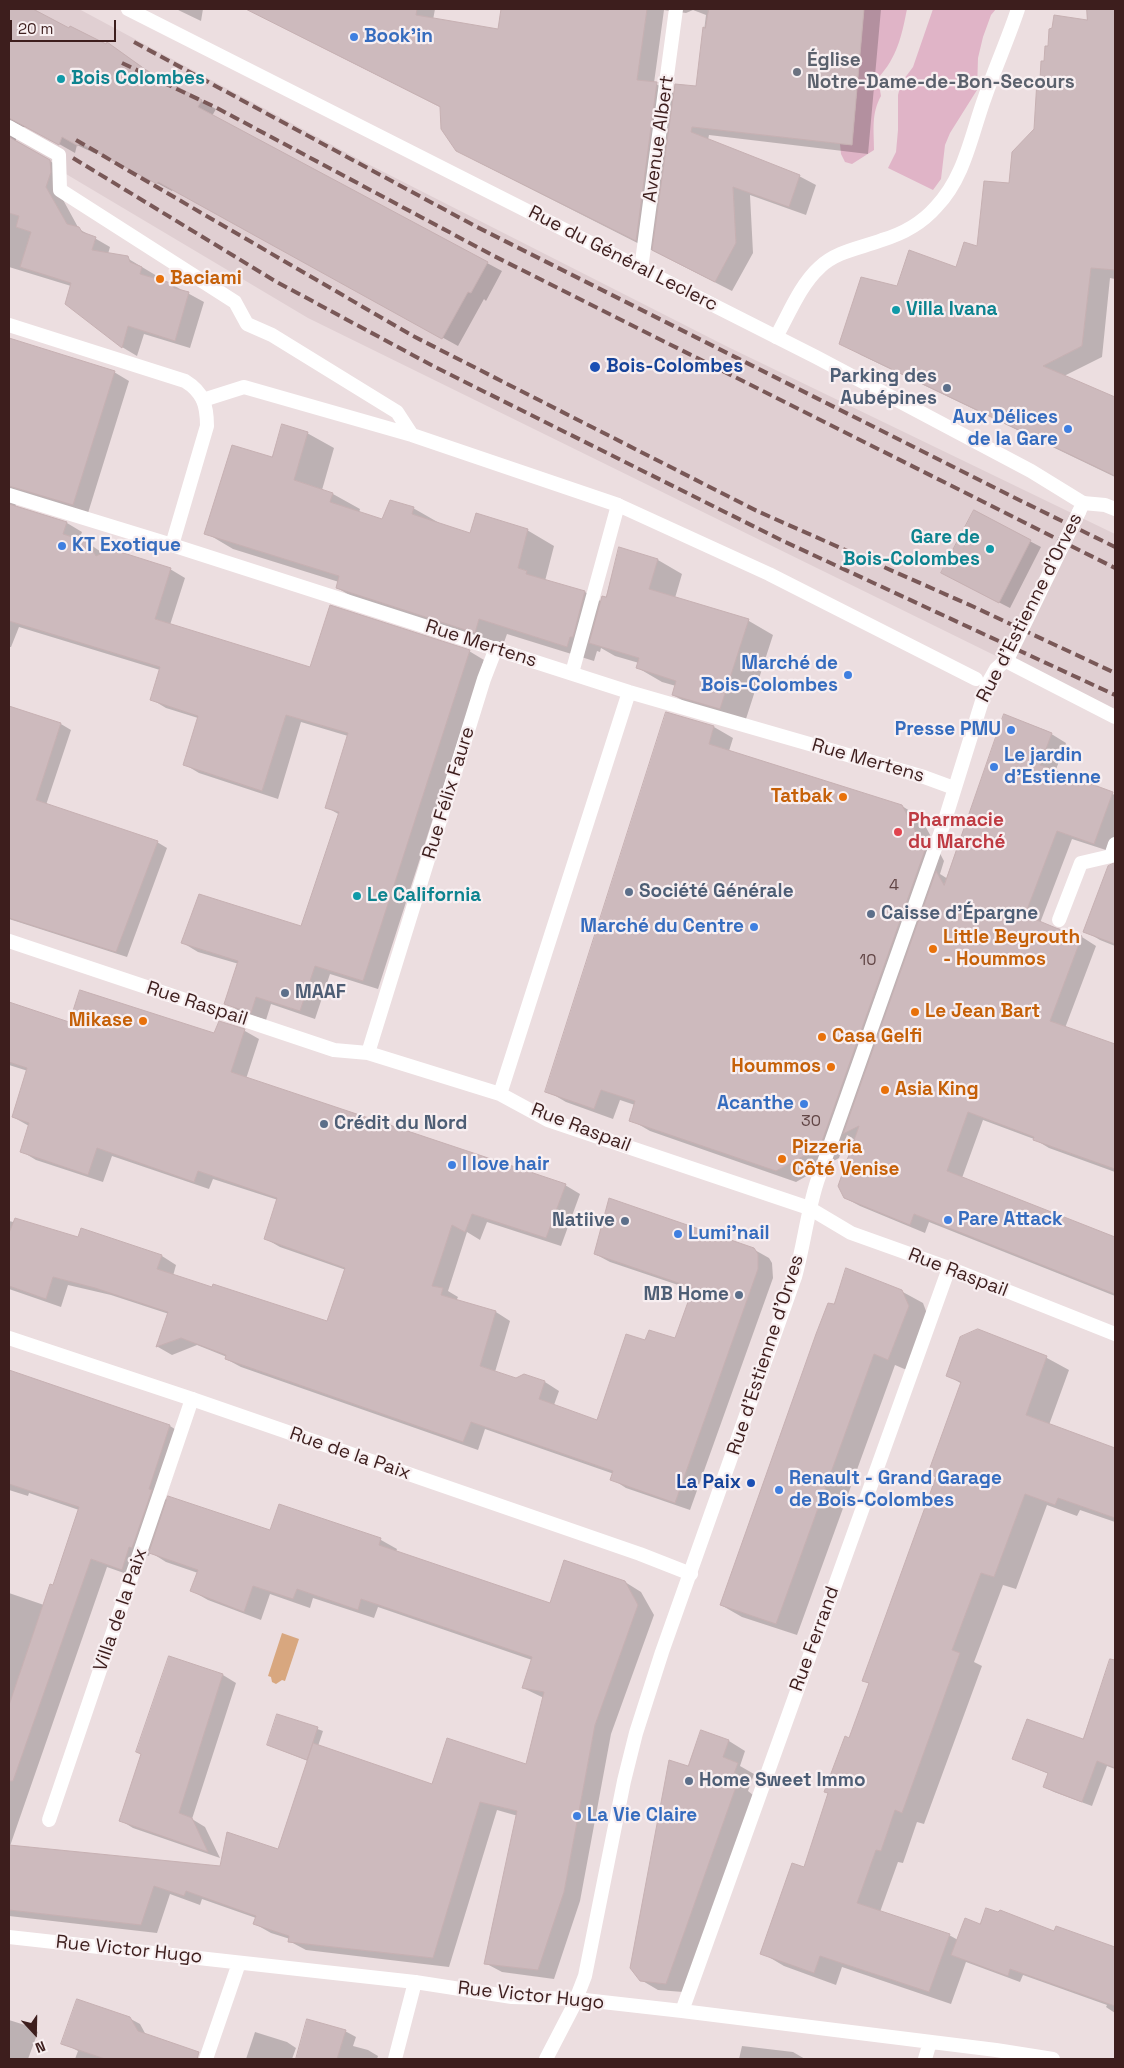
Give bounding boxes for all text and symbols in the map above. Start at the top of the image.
scale bar [12,10,119,42]
text: 20 m [18,19,53,38]
place label: Book'in [364,26,433,48]
marker: Book'in [348,31,360,43]
place label: Église Notre-Dame-de-Bon-Secours [807,50,1075,94]
marker: Église Notre-Dame-de-Bon-Secours [791,66,803,78]
place label: Bois Colombes [71,68,205,90]
marker: Bois Colombes [55,73,67,85]
street label: Avenue Albert [639,74,679,204]
street label: Rue du Général Leclerc [524,201,722,317]
place label: Baciami [170,268,242,290]
marker: Baciami [154,273,166,285]
place label: Villa Ivana [906,299,998,321]
marker: Villa Ivana [890,304,902,316]
place label: Bois-Colombes [606,356,743,378]
marker: Bois-Colombes [588,360,602,374]
place label: Parking des Aubépines [830,366,937,410]
marker: Parking des Aubépines [941,382,953,394]
place label: Aux Délices de la Gare [952,407,1058,451]
marker: Aux Délices de la Gare [1062,423,1074,435]
street label: Rue d'Estienne d'Orves [972,510,1088,706]
place label: Gare de Bois-Colombes [843,527,980,571]
place label: KT Exotique [72,535,181,557]
marker: KT Exotique [56,540,68,552]
marker: Gare de Bois-Colombes [984,543,996,555]
street label: Rue Mertens [422,615,540,673]
place label: Marché de Bois-Colombes [701,653,838,697]
marker: Marché de Bois-Colombes [842,669,854,681]
place label: Presse PMU [895,719,1001,741]
street label: Rue Félix Faure [418,724,480,862]
marker: Presse PMU [1005,724,1017,736]
street label: Rue Mertens [809,734,927,788]
place label: Le jardin d'Estienne [1004,745,1101,789]
marker: Le jardin d'Estienne [988,761,1000,773]
place label: Tatbak [771,786,833,808]
marker: Tatbak [837,791,849,803]
place label: Pharmacie du Marché [908,810,1005,854]
marker: Pharmacie du Marché [892,826,904,838]
house number: 4 [889,876,899,896]
place label: Société Générale [639,881,794,903]
place label: Le California [367,885,481,907]
marker: Société Générale [623,886,635,898]
marker: Le California [351,890,363,902]
place label: Caisse d'Épargne [881,903,1038,925]
marker: Caisse d'Épargne [865,908,877,920]
place label: Marché du Centre [580,916,744,938]
marker: Marché du Centre [748,921,760,933]
place label: Little Beyrouth - Hoummos [943,927,1080,971]
marker: Little Beyrouth - Hoummos [927,943,939,955]
house number: 10 [860,951,876,971]
street label: Rue Raspail [144,977,250,1031]
place label: MAAF [295,982,346,1004]
marker: MAAF [279,987,291,999]
place label: Le Jean Bart [925,1001,1040,1023]
marker: Le Jean Bart [909,1006,921,1018]
place label: Mikase [69,1010,133,1032]
marker: Mikase [137,1015,149,1027]
place label: Casa Gelfi [832,1026,922,1048]
marker: Casa Gelfi [816,1031,828,1043]
place label: Hoummos [731,1056,821,1078]
marker: Hoummos [825,1061,837,1073]
place label: Asia King [895,1079,979,1101]
marker: Asia King [879,1084,891,1096]
place label: Acanthe [717,1093,794,1115]
marker: Acanthe [798,1098,810,1110]
street label: Rue Raspail [528,1099,634,1157]
house number: 30 [801,1112,821,1132]
place label: Crédit du Nord [334,1113,467,1135]
marker: Crédit du Nord [318,1118,330,1130]
place label: Pizzeria Côté Venise [792,1137,899,1181]
marker: Pizzeria Côté Venise [776,1153,788,1165]
place label: I love hair [462,1154,549,1176]
marker: I love hair [446,1159,458,1171]
place label: Pare Attack [958,1209,1063,1231]
place label: Natiive [552,1210,615,1232]
marker: Pare Attack [942,1214,954,1226]
marker: Natiive [619,1215,631,1227]
place label: Lumi'nail [688,1223,770,1245]
marker: Lumi'nail [672,1228,684,1240]
street label: Rue Raspail [905,1244,1011,1302]
street label: Rue d'Estienne d'Orves [723,1252,809,1458]
place label: MB Home [644,1284,729,1306]
marker: MB Home [733,1289,745,1301]
street label: Rue de la Paix [286,1423,414,1485]
place label: Renault - Grand Garage de Bois-Colombes [789,1468,1002,1512]
place label: La Paix [676,1472,741,1494]
marker: La Paix [745,1477,757,1489]
marker: Renault - Grand Garage de Bois-Colombes [773,1484,785,1496]
street label: Villa de la Paix [89,1546,153,1674]
street label: Rue Ferrand [785,1583,845,1695]
place label: Home Sweet Immo [699,1770,866,1792]
marker: Home Sweet Immo [683,1775,695,1787]
place label: La Vie Claire [587,1805,697,1827]
marker: La Vie Claire [571,1810,583,1822]
street label: Rue Victor Hugo [55,1931,203,1969]
street label: Rue Victor Hugo [457,1977,605,2015]
north arrow [10,2008,60,2058]
text: N [33,2037,48,2057]

